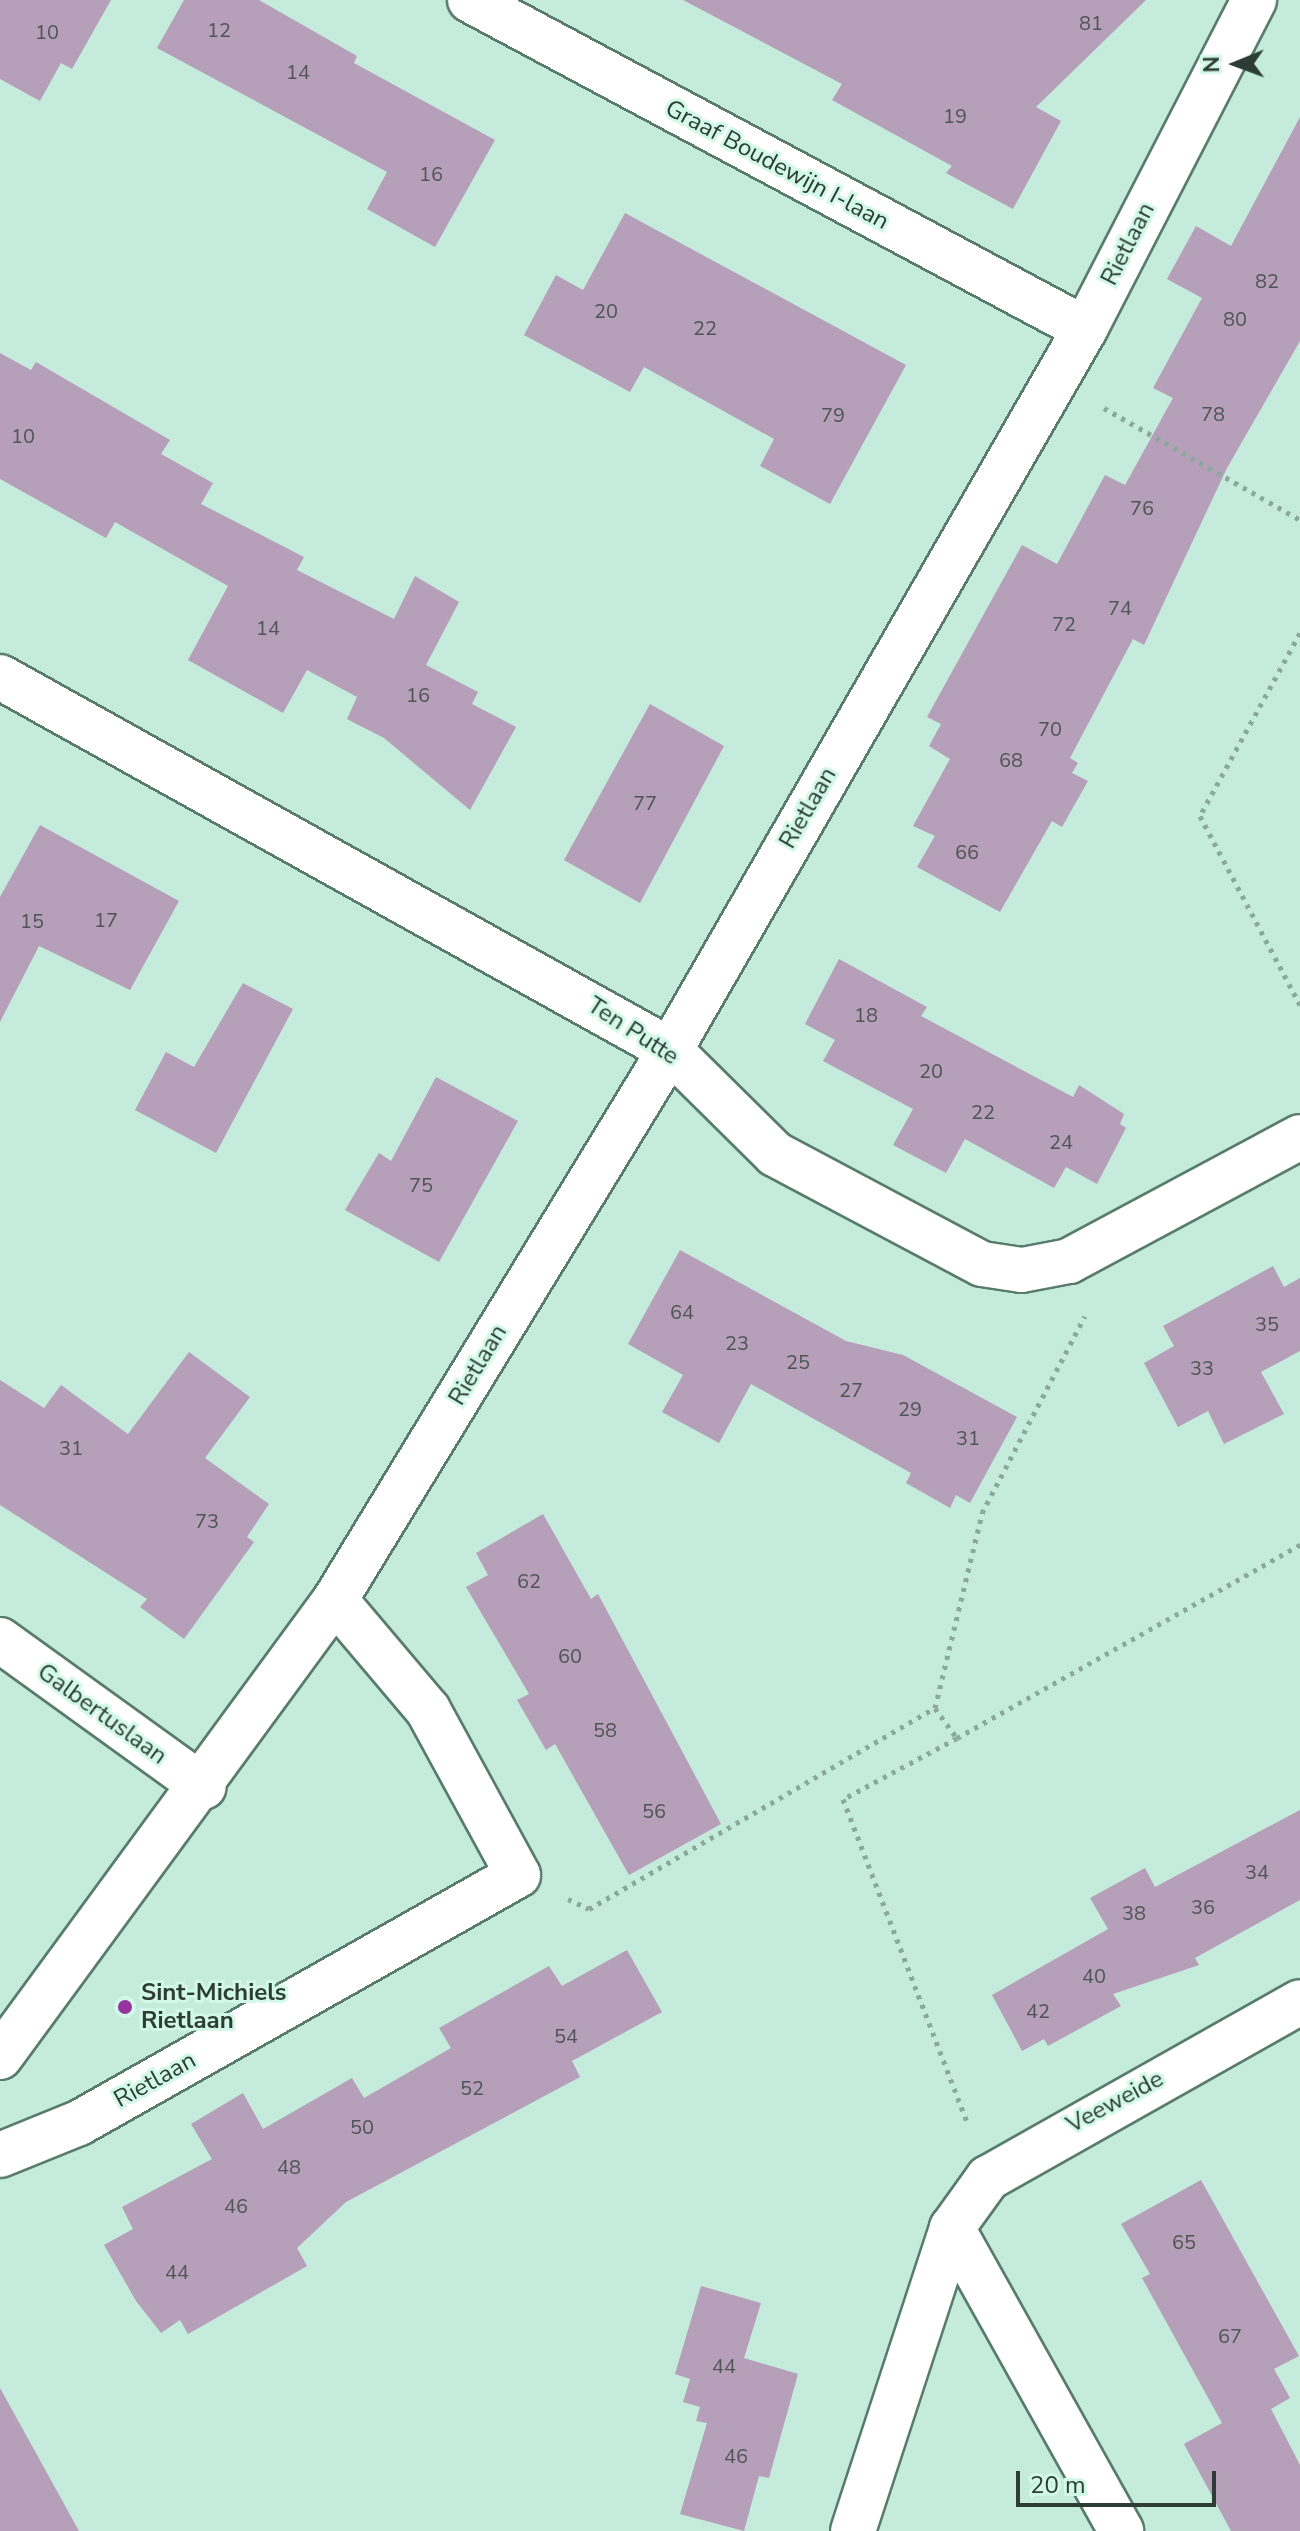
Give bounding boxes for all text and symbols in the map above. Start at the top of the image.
house number: 81 [1079,11,1103,35]
house number: 12 [207,18,231,42]
house number: 10 [35,20,59,44]
north arrow [1196,24,1276,104]
text: N [1197,56,1227,73]
house number: 14 [286,60,310,84]
street label: Graaf Boudewijn I-laan [660,94,894,236]
house number: 19 [943,104,967,128]
house number: 16 [419,162,443,186]
street label: Rietlaan [1095,198,1161,290]
house number: 82 [1255,269,1279,293]
house number: 20 [594,299,618,323]
house number: 80 [1223,307,1247,331]
house number: 22 [693,316,717,340]
house number: 78 [1201,402,1225,426]
house number: 79 [821,403,845,427]
house number: 10 [11,424,35,448]
house number: 76 [1130,496,1154,520]
house number: 74 [1108,596,1132,620]
house number: 72 [1052,612,1076,636]
house number: 14 [256,616,280,640]
house number: 16 [406,683,430,707]
house number: 70 [1038,717,1062,741]
house number: 68 [999,748,1023,772]
street label: Rietlaan [773,762,843,854]
house number: 77 [633,791,657,815]
house number: 66 [955,840,979,864]
house number: 17 [94,908,118,932]
house number: 15 [20,909,44,933]
street label: Ten Putte [582,991,684,1071]
house number: 18 [854,1003,878,1027]
house number: 20 [919,1059,943,1083]
house number: 22 [971,1100,995,1124]
house number: 24 [1049,1130,1073,1154]
house number: 75 [409,1173,433,1197]
house number: 64 [670,1300,694,1324]
house number: 35 [1255,1312,1279,1336]
street label: Rietlaan [443,1319,513,1411]
house number: 23 [725,1331,749,1355]
house number: 25 [786,1350,810,1374]
house number: 33 [1190,1356,1214,1380]
house number: 27 [839,1378,863,1402]
house number: 29 [898,1397,922,1421]
house number: 31 [956,1426,980,1450]
house number: 31 [59,1436,83,1460]
house number: 73 [195,1509,219,1533]
house number: 62 [517,1569,541,1593]
house number: 60 [558,1644,582,1668]
street label: Galbertuslaan [32,1657,172,1771]
house number: 58 [593,1718,617,1742]
house number: 56 [642,1799,666,1823]
house number: 34 [1245,1860,1269,1884]
house number: 36 [1191,1895,1215,1919]
house number: 38 [1122,1901,1146,1925]
house number: 40 [1082,1964,1106,1988]
place label: Sint-Michiels Rietlaan [141,1979,287,2035]
marker: Sint-Michiels Rietlaan [116,1998,134,2016]
house number: 42 [1026,1999,1050,2023]
house number: 54 [554,2024,578,2048]
street label: Rietlaan [109,2046,201,2114]
street label: Veeweide [1062,2064,1168,2140]
house number: 52 [460,2076,484,2100]
house number: 50 [350,2115,374,2139]
house number: 48 [277,2155,301,2179]
house number: 46 [224,2194,248,2218]
house number: 65 [1172,2230,1196,2254]
house number: 44 [165,2260,189,2284]
house number: 67 [1218,2324,1242,2348]
house number: 44 [712,2354,736,2378]
house number: 46 [724,2444,748,2468]
scale bar [1020,2455,1220,2505]
text: 20 m [1030,2469,1086,2501]

